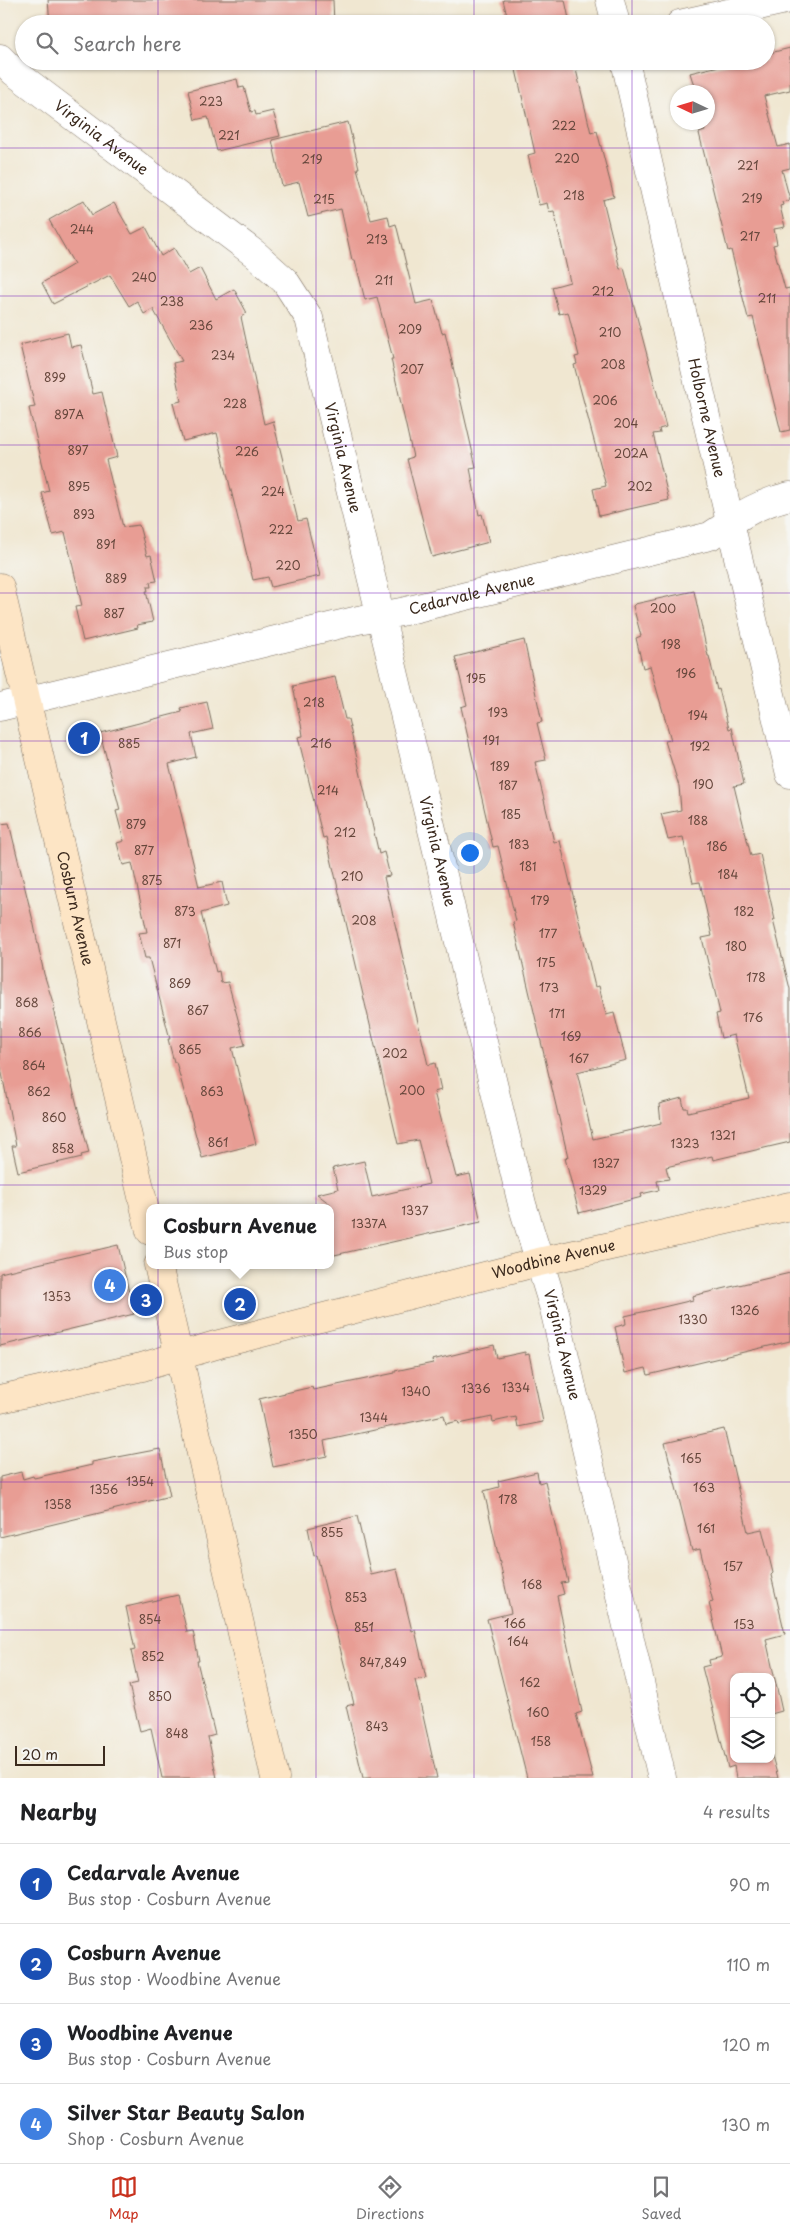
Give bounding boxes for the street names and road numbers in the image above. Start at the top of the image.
street label: Virginia Avenue [50,93,154,180]
street label: Holborne Avenue [683,356,732,479]
street label: Virginia Avenue [320,400,368,515]
street label: Cedarvale Avenue [406,567,537,620]
street label: Virginia Avenue [414,794,463,909]
street label: Cosburn Avenue [52,849,101,968]
street label: Woodbine Avenue [489,1232,617,1284]
street label: Virginia Avenue [539,1286,588,1402]

